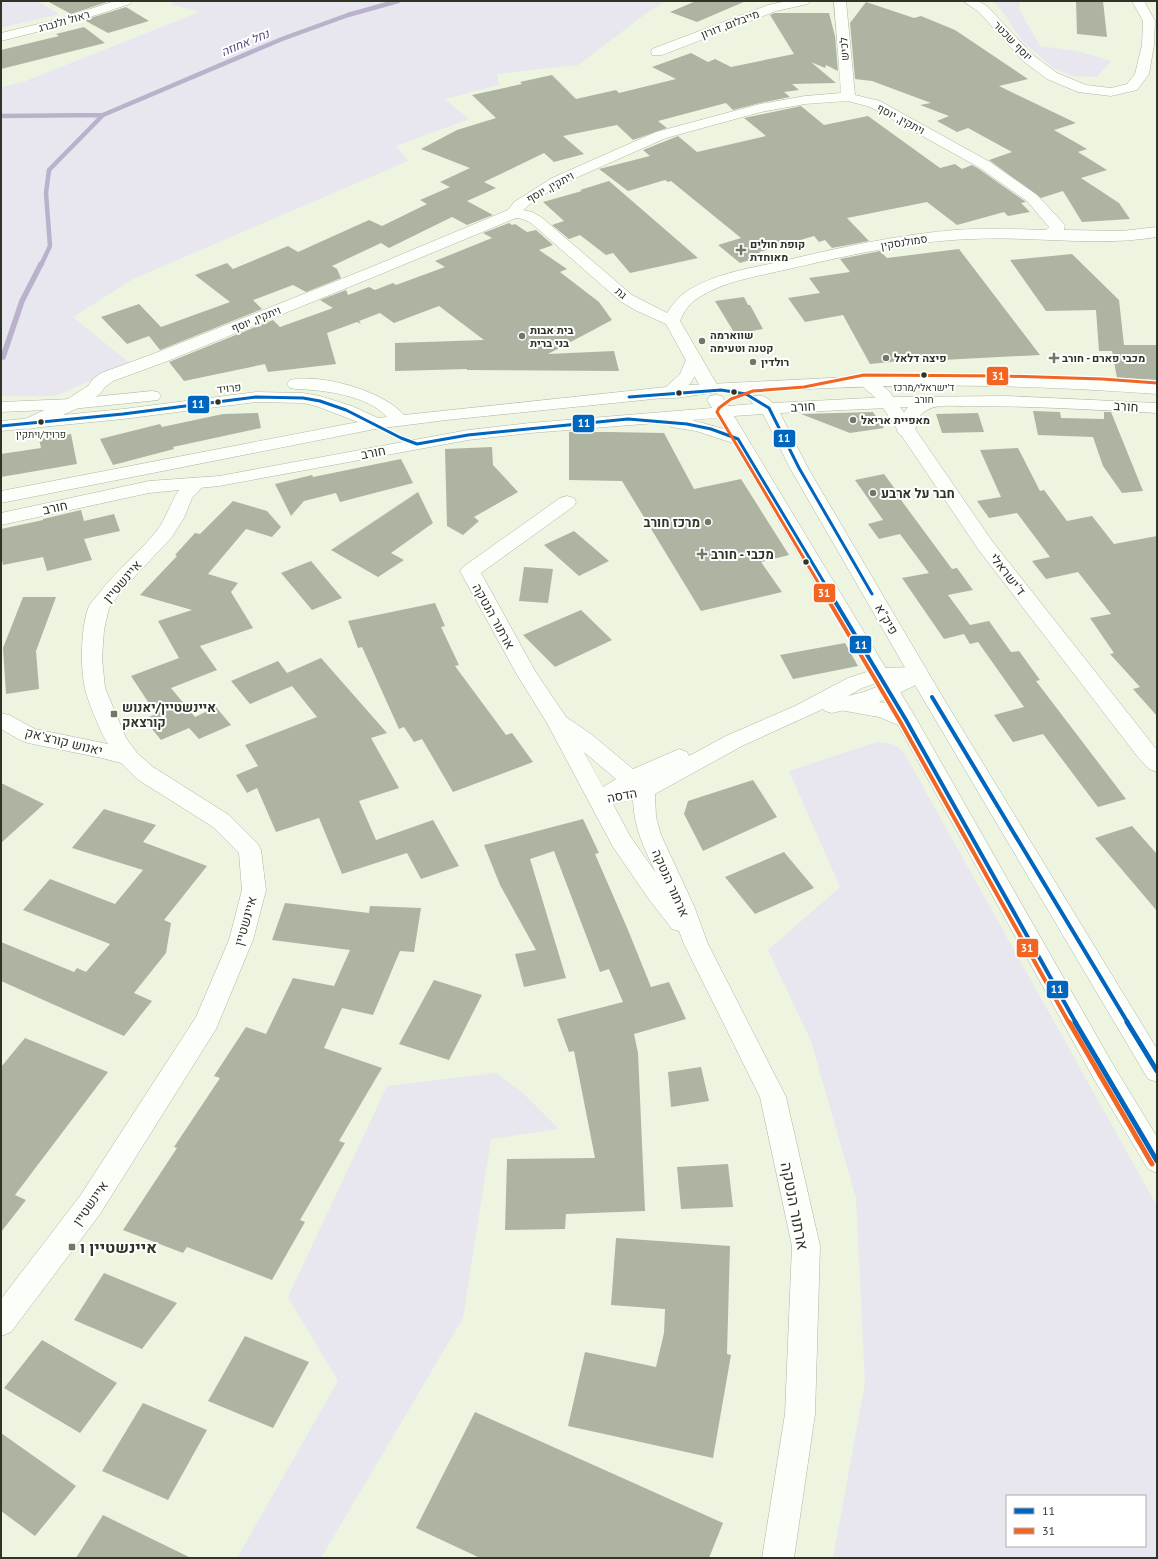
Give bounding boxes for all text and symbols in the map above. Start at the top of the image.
street label: מייבלום, דורון [699,6,761,42]
street label: ראול ולנברג [37,7,91,35]
street label: יוסף שכטר [991,18,1035,64]
water label: נחל אחוזה [218,25,273,59]
street label: לכיש [836,36,852,61]
street label: ויתקין, יוסף [875,101,927,137]
street label: ויתקין, יוסף [524,168,576,206]
street label: סמולנסקין [880,231,928,253]
place label: קופת חולים מאוחדת [750,237,805,264]
marker: קופת חולים מאוחדת [735,244,747,256]
street label: גת [612,284,630,302]
street label: ויתקין, יוסף [229,303,283,335]
place label: בית אבות בני ברית [530,323,574,350]
place label: שווארמה קטנה וטעימה [710,328,773,355]
marker: בית אבות בני ברית [517,331,527,341]
marker: שווארמה קטנה וטעימה [697,336,707,346]
place label: פיצה דלאל [894,351,947,365]
place label: מכבי פארם - חורב [1062,351,1145,365]
marker: פיצה דלאל [881,353,891,363]
marker: מכבי פארם - חורב [1049,353,1059,363]
place label: רולדין [761,355,789,369]
marker: רולדין [748,357,758,367]
line badge: 31 [986,366,1009,386]
text: 31 [992,369,1004,383]
marker: ד׳ישראלי/מרכז חורב [919,370,929,380]
street label: פרויד [216,380,242,396]
place label: ד׳ישראלי/מרכז חורב [893,381,955,406]
unlabelled marker [729,387,739,397]
unlabelled marker [674,388,684,398]
line badge: 11 [187,395,210,414]
text: 11 [192,397,204,411]
unlabelled marker [213,397,223,407]
street label: חורב [790,397,816,416]
street label: חורב [1113,397,1139,416]
place label: מאפיית אריאל [861,413,930,427]
line badge: 11 [572,414,595,433]
marker: מאפיית אריאל [848,415,858,425]
text: 11 [578,416,590,430]
marker: פרויד/ויתקין [36,417,46,427]
place label: פרויד/ויתקין [16,428,66,441]
line badge: 11 [773,429,796,448]
text: 11 [778,431,790,445]
street label: חורב [359,442,387,463]
place label: חבר על ארבע [881,485,955,502]
marker: חבר על ארבע [868,488,878,498]
street label: חורב [41,497,69,518]
place label: מרכז חורב [644,514,700,531]
marker: מרכז חורב [703,517,713,527]
place label: מכבי - חורב [711,546,774,563]
marker: מכבי - חורב [696,548,708,560]
street label: ד'ישראלי [986,550,1030,599]
street label: איינשטיין [99,557,145,606]
unlabelled marker [801,557,811,567]
street label: ארתור הנטקה [469,580,519,652]
line badge: 31 [813,583,836,603]
text: 31 [818,586,830,600]
street label: פיק"א [871,601,902,638]
line badge: 11 [849,635,872,654]
text: 11 [855,638,867,652]
place label: איינשטיין/יאנוש קורצאק [122,699,216,731]
marker: איינשטיין/יאנוש קורצאק [109,709,119,719]
street label: יאנוש קורצ'אק [23,724,104,759]
street label: הדסה [606,784,639,807]
street label: ארתור הנטקה [648,847,693,920]
street label: איינשטיין [230,894,261,948]
line badge: 31 [1016,938,1039,958]
text: 31 [1021,941,1033,955]
line badge: 11 [1046,980,1069,999]
text: 11 [1051,982,1063,996]
street label: ארתור הנטקה [777,1160,813,1252]
street label: איינשטיין [69,1178,112,1229]
place label: איינשטיין ו [80,1237,157,1257]
marker: איינשטיין ו [67,1242,77,1252]
legend [1006,1495,1146,1547]
text: 11 [1042,1503,1055,1518]
text: 31 [1042,1523,1055,1538]

